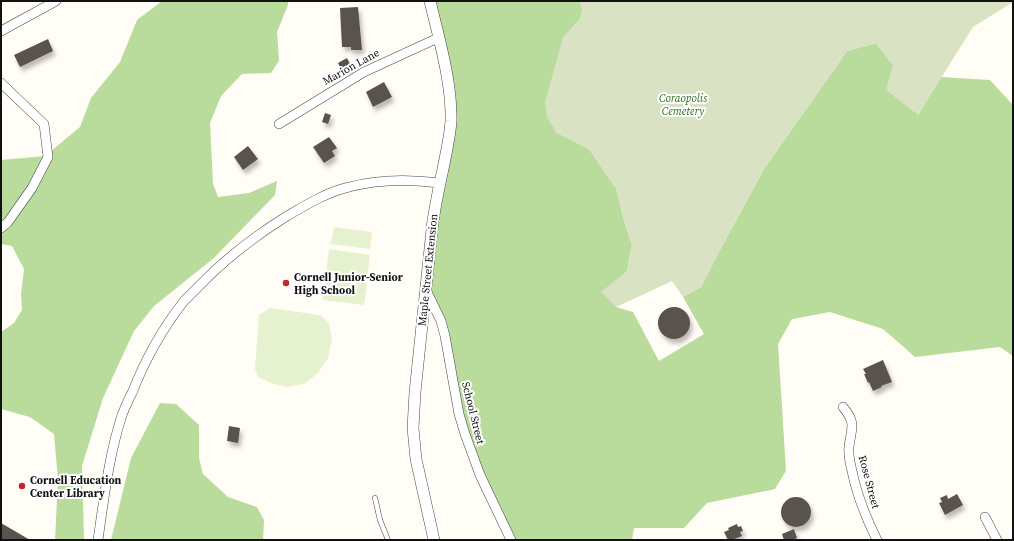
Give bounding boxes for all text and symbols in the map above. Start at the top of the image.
street label: Marion Lane [320,45,382,89]
park label: Coraopolis Cemetery [659,91,707,119]
street label: Maple Street Extension [415,213,441,327]
place label: Cornell Junior-Senior High School [294,270,404,298]
marker: Cornell Junior-Senior High School [281,278,291,288]
street label: School Street [458,380,488,446]
street label: Rose Street [855,454,883,511]
place label: Cornell Education Center Library [30,473,122,501]
marker: Cornell Education Center Library [17,481,27,491]

